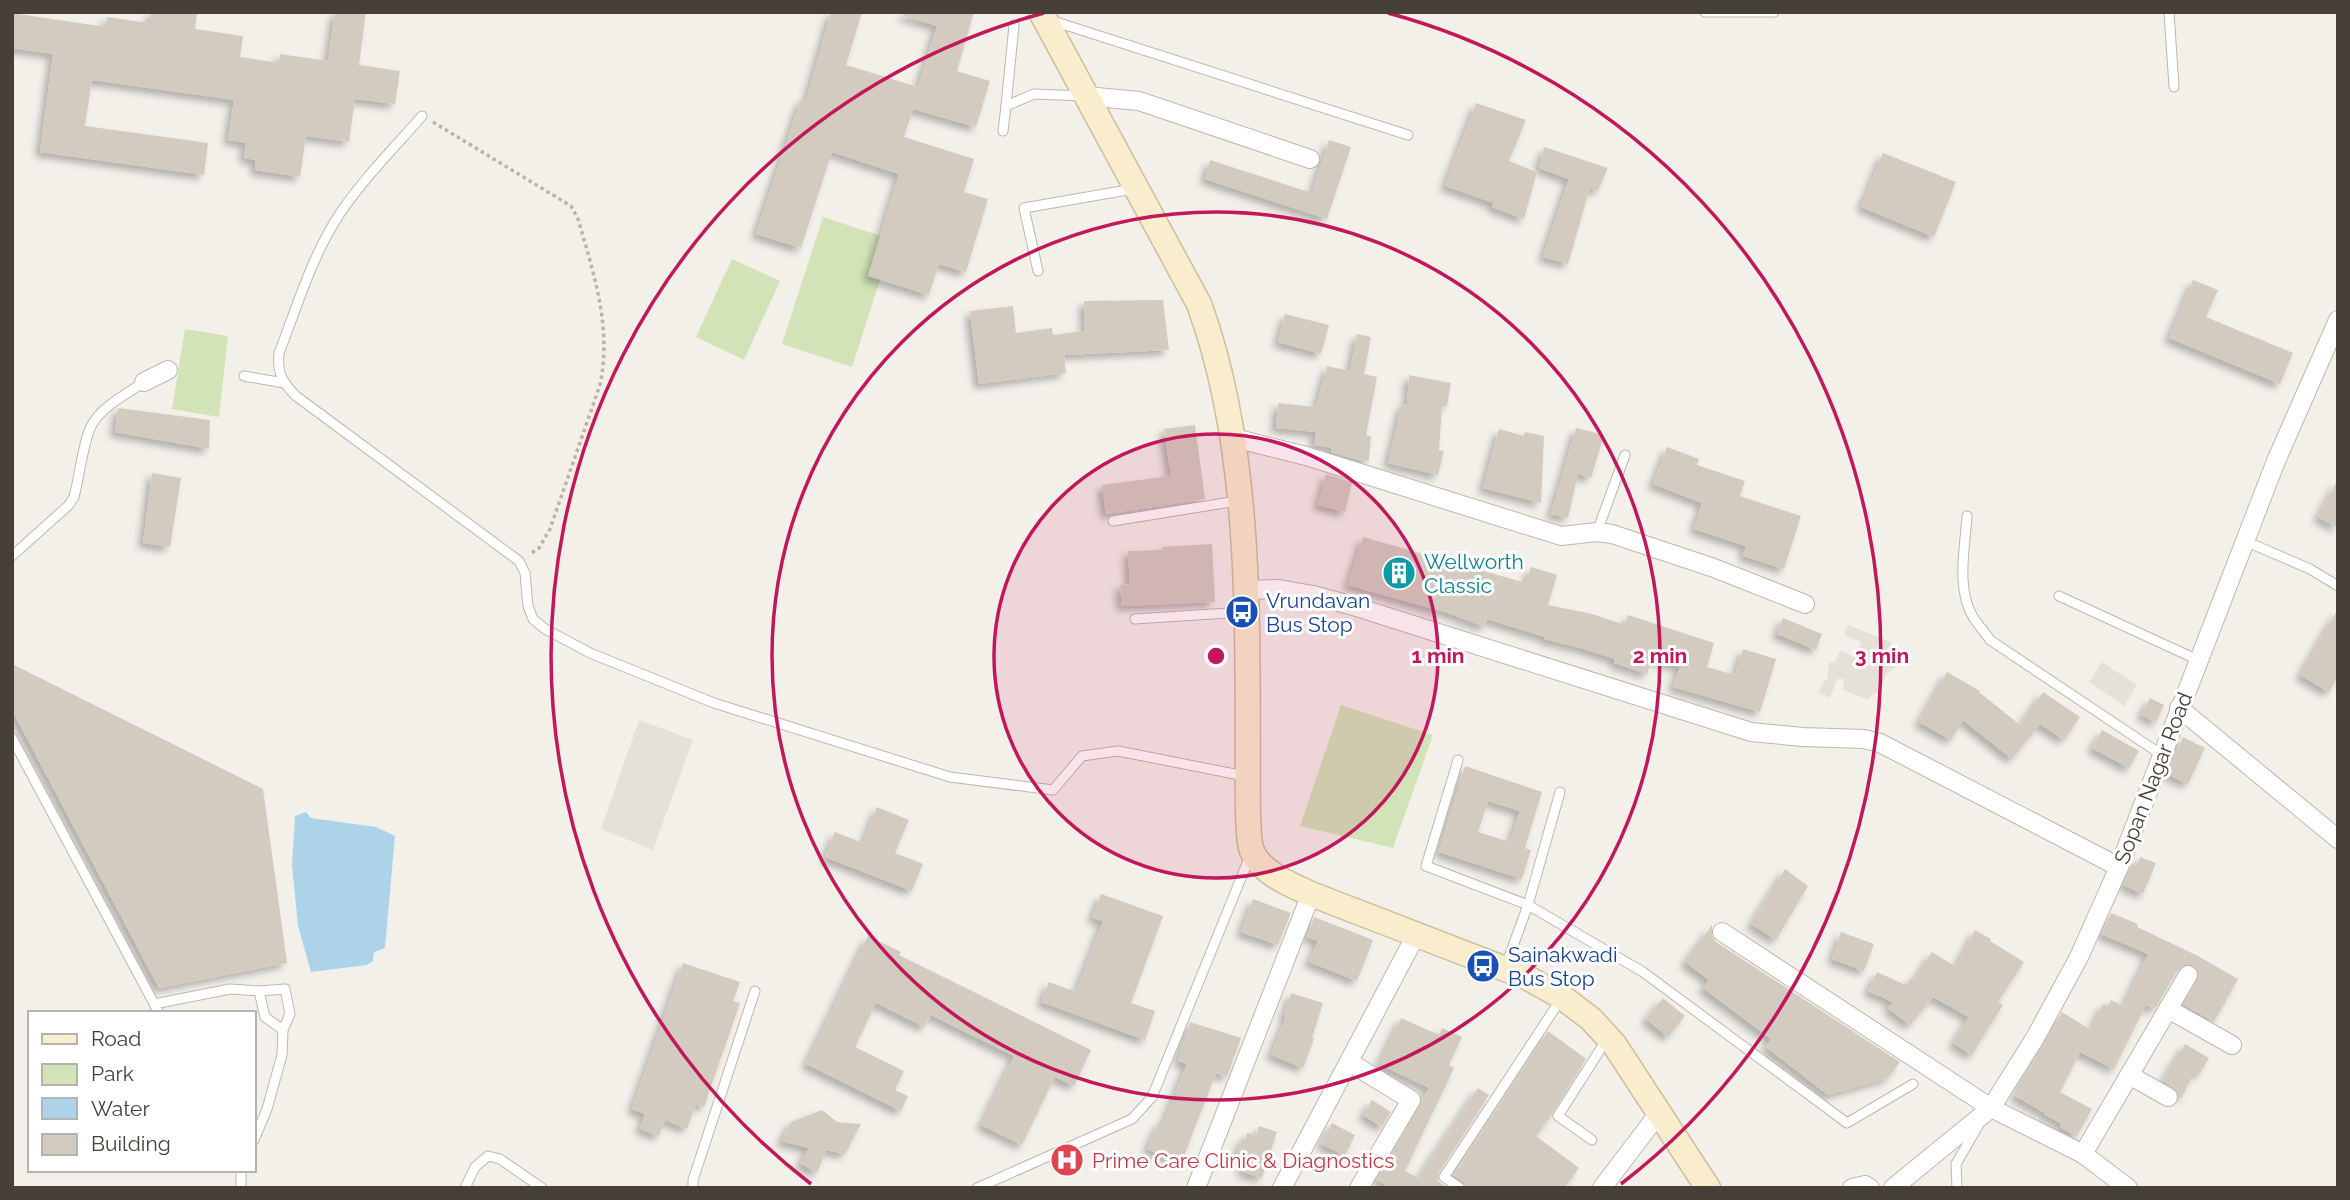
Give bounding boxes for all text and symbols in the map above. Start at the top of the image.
place label: Wellworth Classic [1424,549,1524,598]
building icon: Wellworth Classic [1380,554,1418,592]
place label: Vrundavan Bus Stop [1266,588,1370,637]
bus stop icon: Vrundavan Bus Stop [1223,593,1261,631]
text: 1 min [1411,643,1465,668]
text: 2 min [1633,643,1687,668]
text: 3 min [1855,643,1909,668]
centre of rings [1204,644,1228,668]
street label: Sopan Nagar Road [2109,689,2197,867]
place label: Sainakwadi Bus Stop [1508,942,1617,991]
bus stop icon: Sainakwadi Bus Stop [1464,947,1502,985]
legend [28,1011,256,1172]
text: Road [91,1026,141,1051]
text: Park [91,1061,134,1086]
text: Water [91,1096,150,1121]
text: Building [91,1131,171,1156]
hospital icon: Prime Care Clinic & Diagnostics [1048,1141,1086,1179]
place label: Prime Care Clinic & Diagnostics [1092,1148,1395,1173]

